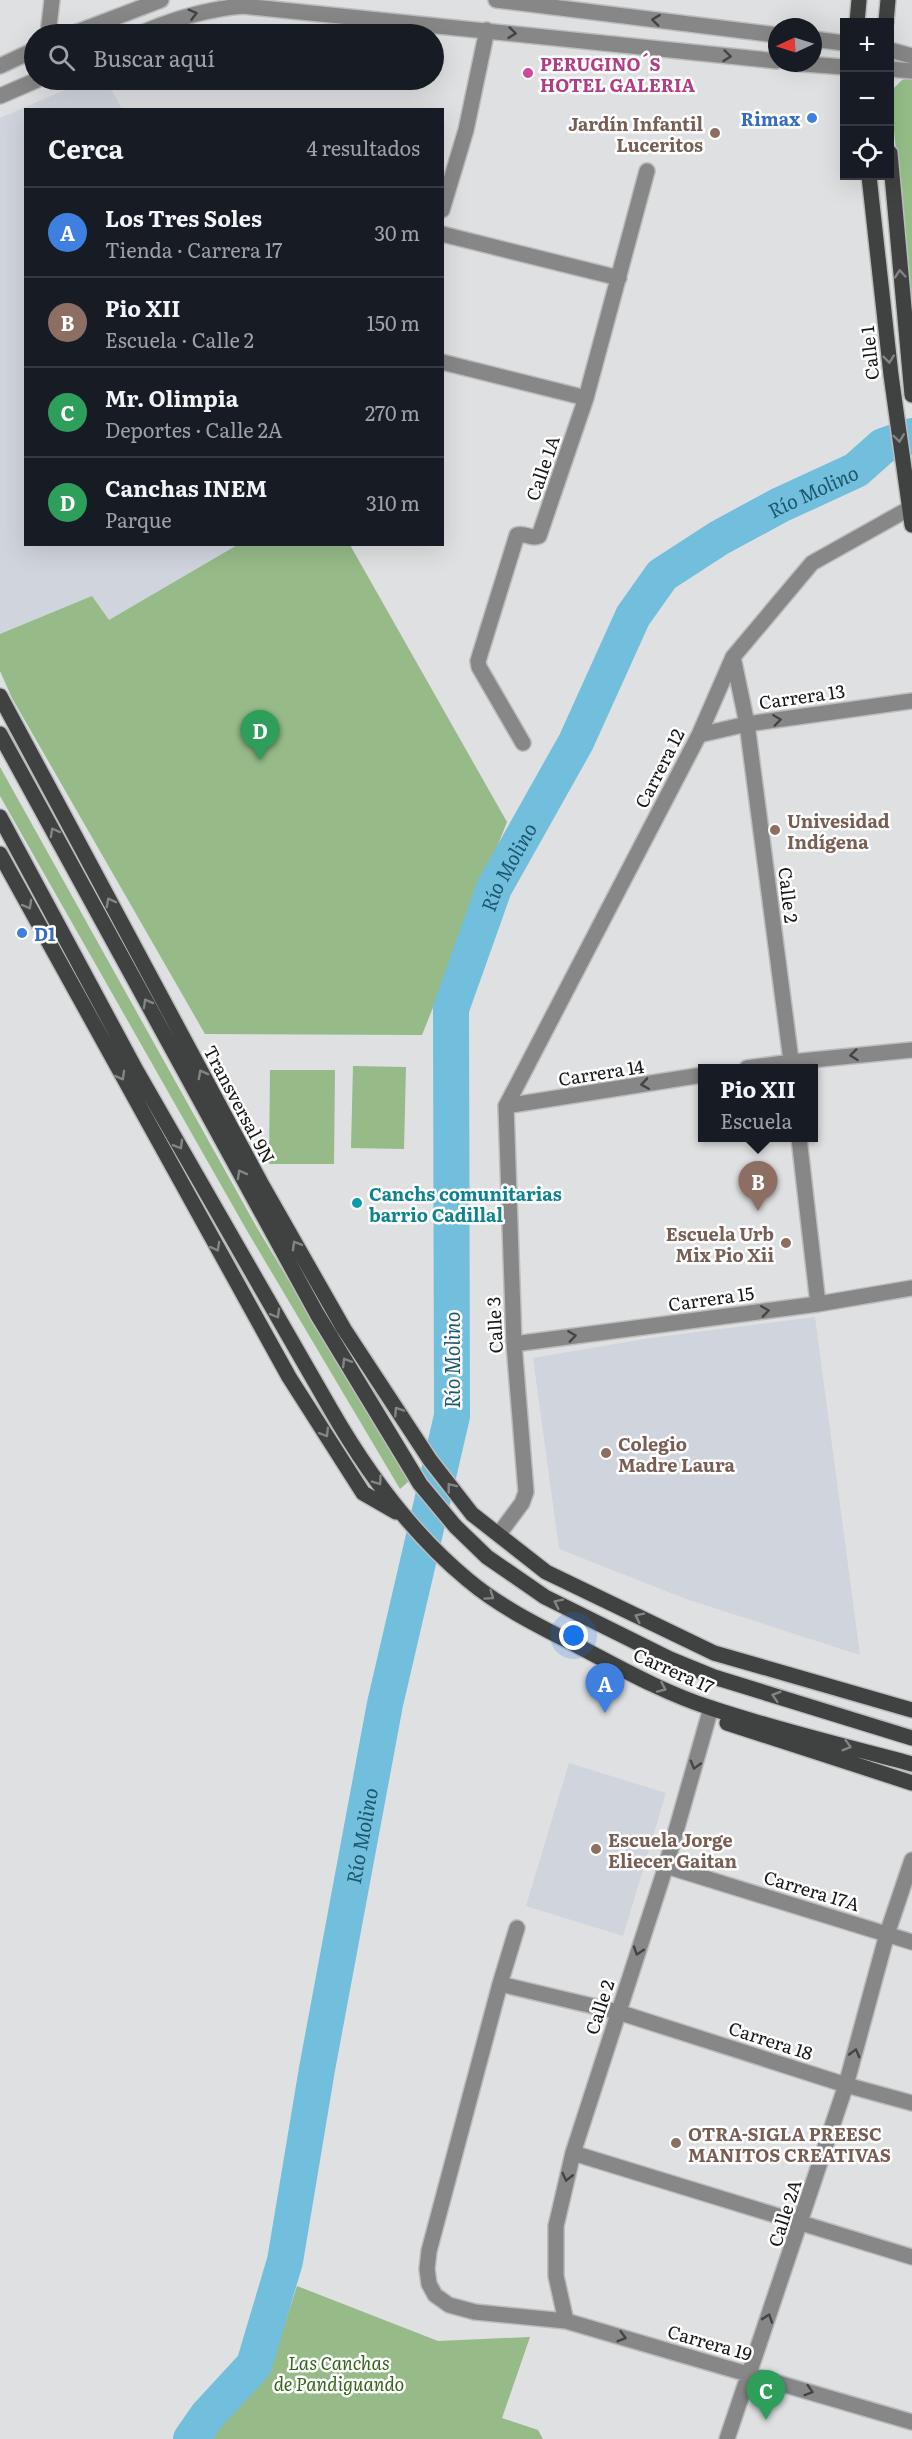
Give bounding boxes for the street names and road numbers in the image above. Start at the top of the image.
street label: Calle 1 [853,325,885,381]
street label: Calle 1A [518,432,566,504]
street label: Carrera 13 [757,677,847,715]
street label: Carrera 12 [627,723,691,813]
street label: Calle 2 [772,866,806,924]
street label: Transversal 9N [197,1040,283,1168]
street label: Carrera 14 [556,1052,646,1092]
street label: Carrera 15 [666,1279,756,1317]
street label: Calle 3 [479,1296,509,1354]
street label: Carrera 17 [629,1640,719,1700]
street label: Carrera 17A [761,1863,863,1917]
street label: Calle 2 [577,1976,621,2038]
street label: Carrera 18 [725,2014,817,2066]
street label: Calle 2A [760,2176,808,2250]
street label: Carrera 19 [665,2317,755,2367]

